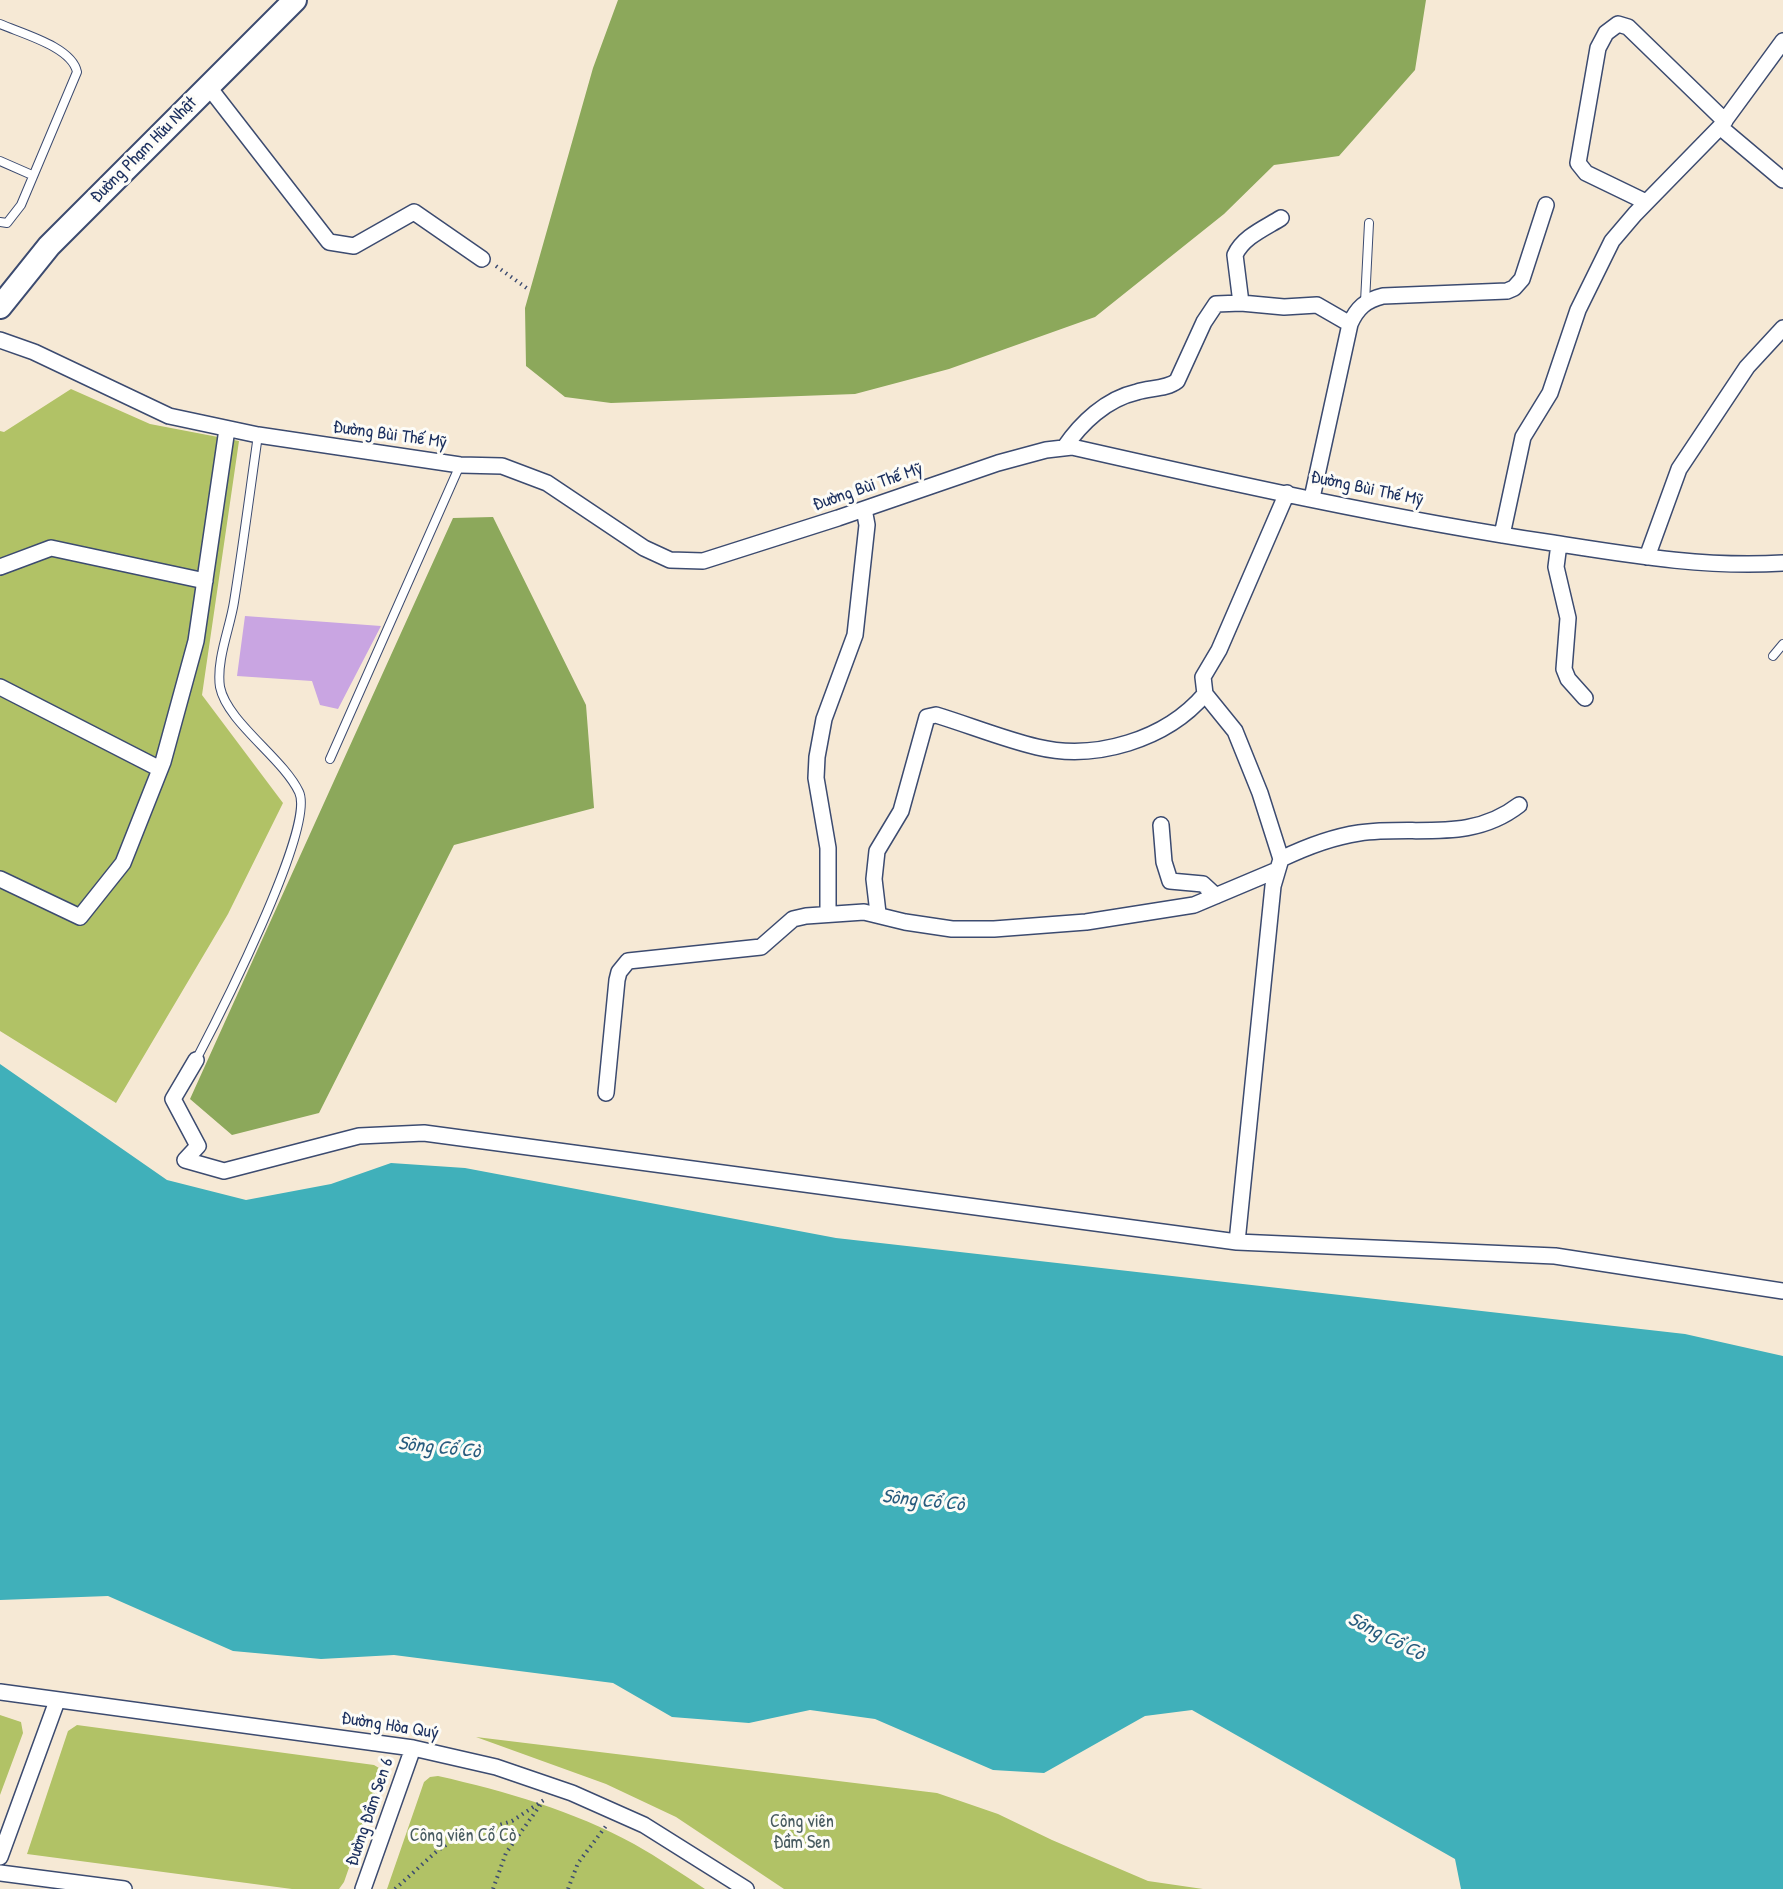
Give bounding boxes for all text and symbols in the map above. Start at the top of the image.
street label: Đường Phạm Hữu Nhật [86,92,202,208]
street label: Đường Bùi Thế Mỹ [332,416,448,454]
street label: Đường Bùi Thế Mỹ [810,458,926,516]
street label: Đường Bùi Thế Mỹ [1309,467,1425,511]
water label: Sông Cổ Cò [397,1432,481,1464]
water label: Sông Cổ Cò [881,1485,965,1517]
water label: Sông Cổ Cò [1344,1608,1428,1666]
street label: Đường Hòa Quý [340,1708,440,1744]
street label: Đường Đầm Sen 6 [341,1755,399,1869]
park label: Công viên Đầm Sen [770,1811,834,1854]
park label: Công viên Cổ Cò [410,1825,516,1847]

